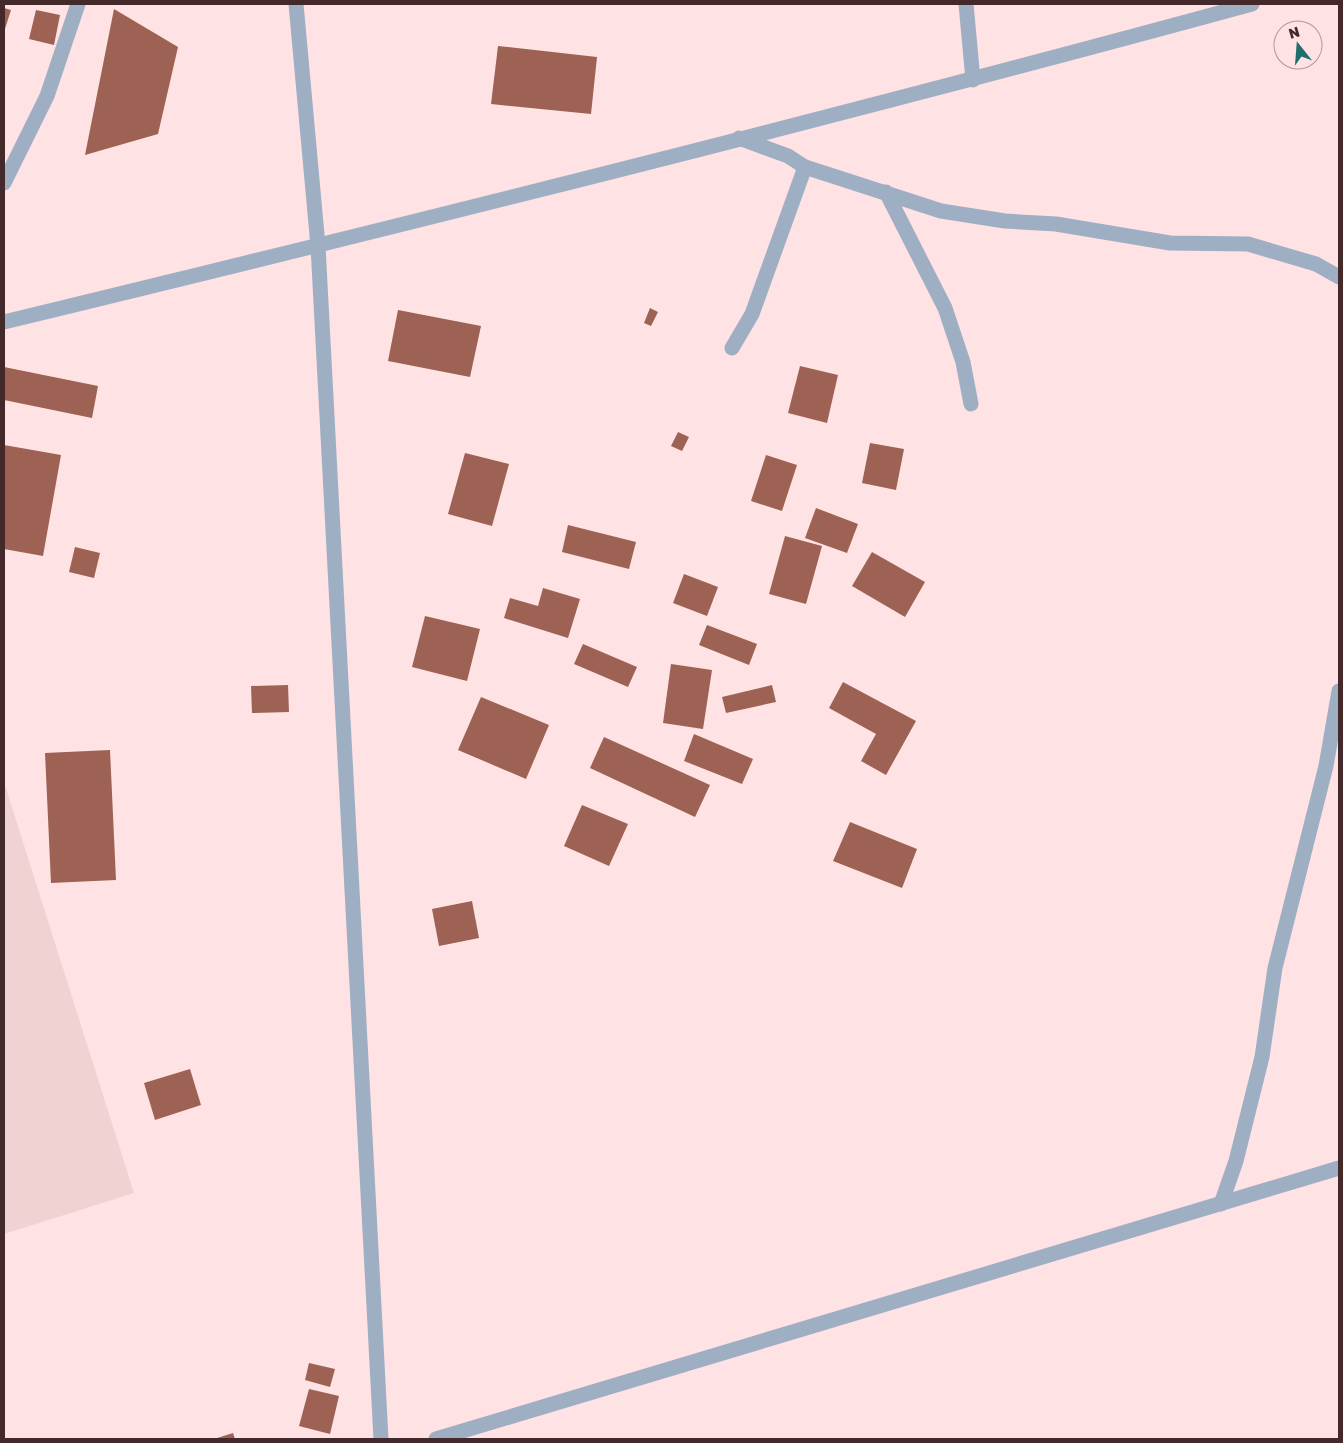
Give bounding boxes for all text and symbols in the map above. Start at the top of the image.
north arrow [1273,20,1323,70]
text: N [1286,22,1302,42]

